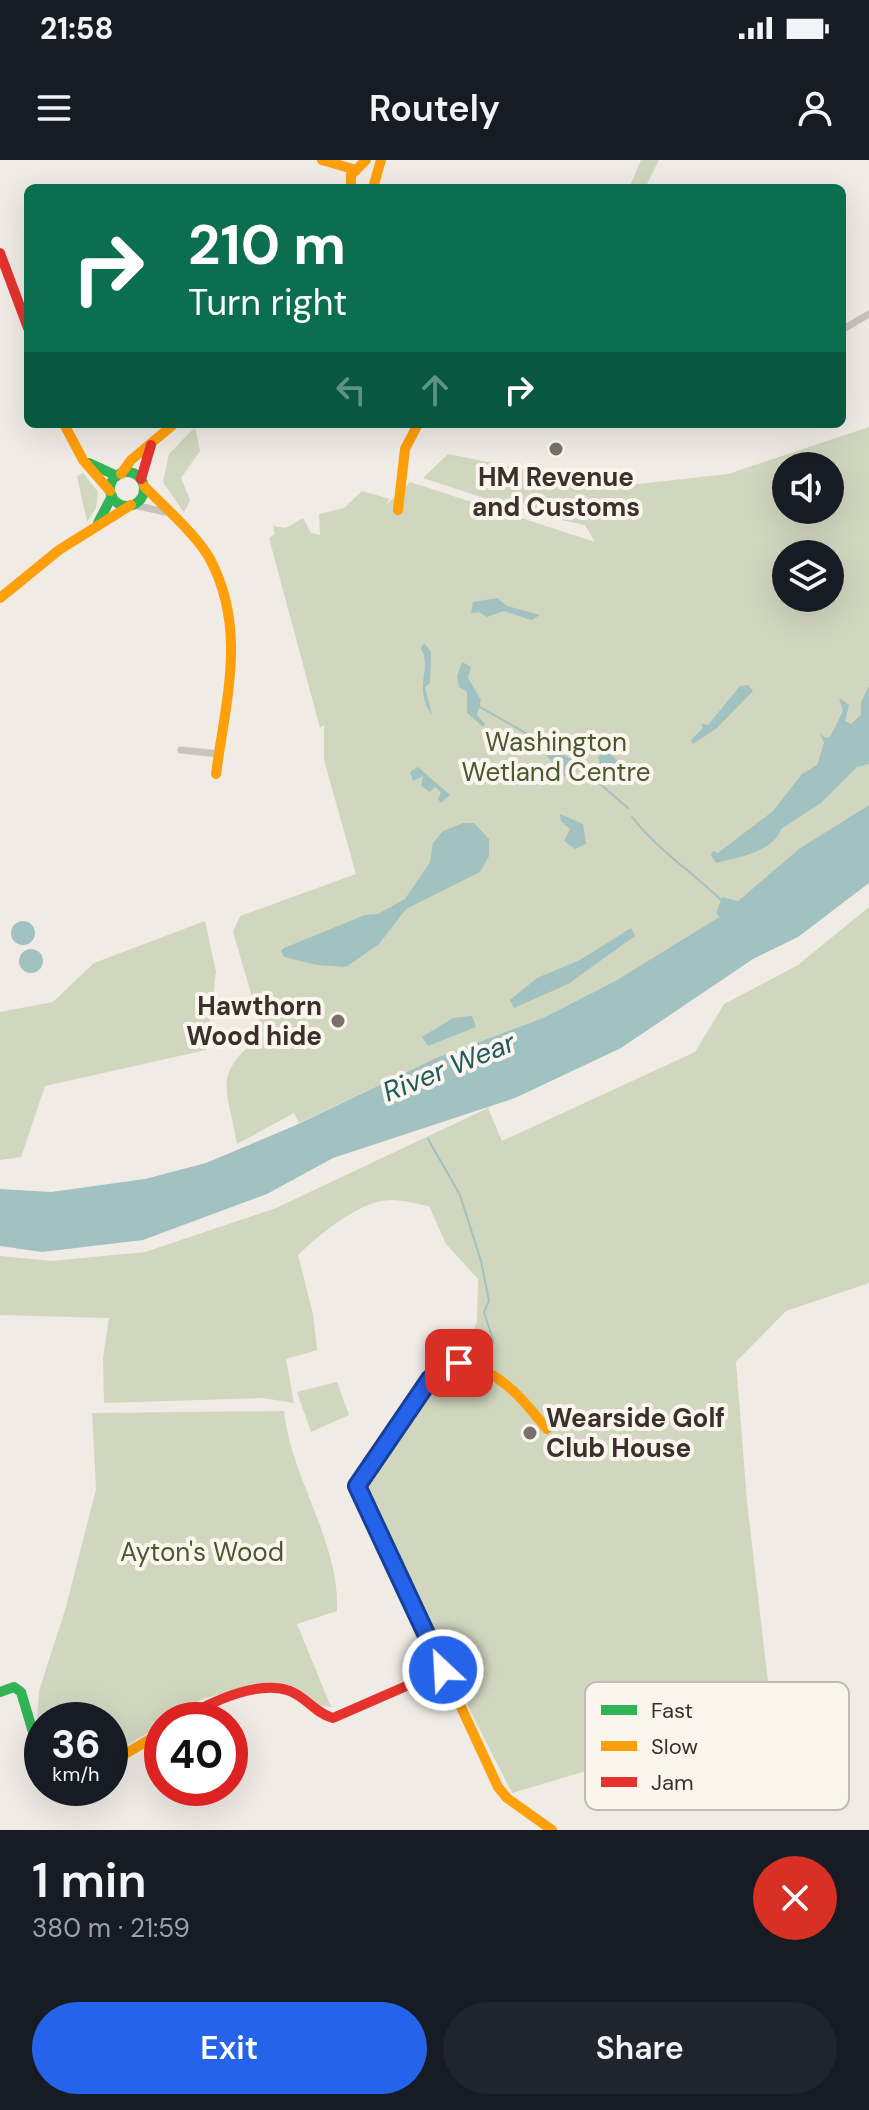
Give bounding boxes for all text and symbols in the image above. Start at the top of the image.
text: 21:58 [40,9,114,48]
text: Routely [369,85,500,132]
icon: menu [32,86,76,130]
icon: person [793,86,837,130]
text: 210 m [188,208,346,281]
icon: right [56,216,160,320]
text: Turn right [188,279,347,326]
icon: left [329,368,373,412]
icon: ahead [413,368,457,412]
icon: right [497,368,541,412]
marker: HM Revenue and Customs [547,440,565,458]
map controls [772,452,844,612]
button: sound [772,452,844,524]
place label: HM Revenue and Customs [472,460,640,524]
button: layers [772,540,844,612]
park label: Washington Wetland Centre [462,725,650,789]
place label: Hawthorn Wood hide [186,989,322,1053]
marker: Hawthorn Wood hide [329,1012,347,1030]
water label: River Wear [377,1023,521,1110]
pin [425,1329,493,1397]
icon: arrive [437,1341,481,1385]
place label: Wearside Golf Club House [546,1401,725,1465]
marker: Wearside Golf Club House [521,1424,539,1442]
park label: Ayton's Wood [120,1535,284,1569]
position arrow [401,1628,485,1712]
legend [585,1682,849,1810]
text: Fast [651,1696,693,1725]
speed limit sign: 40 [144,1702,248,1806]
text: 36 [51,1718,101,1770]
text: Slow [651,1732,698,1761]
text: km/h [52,1761,100,1787]
text: Jam [651,1768,694,1797]
text: 1 min [32,1849,147,1912]
button: close [753,1856,837,1940]
text: 380 m · 21:59 [32,1911,190,1945]
button: Exit [32,2002,427,2094]
button: Share [443,2002,837,2094]

